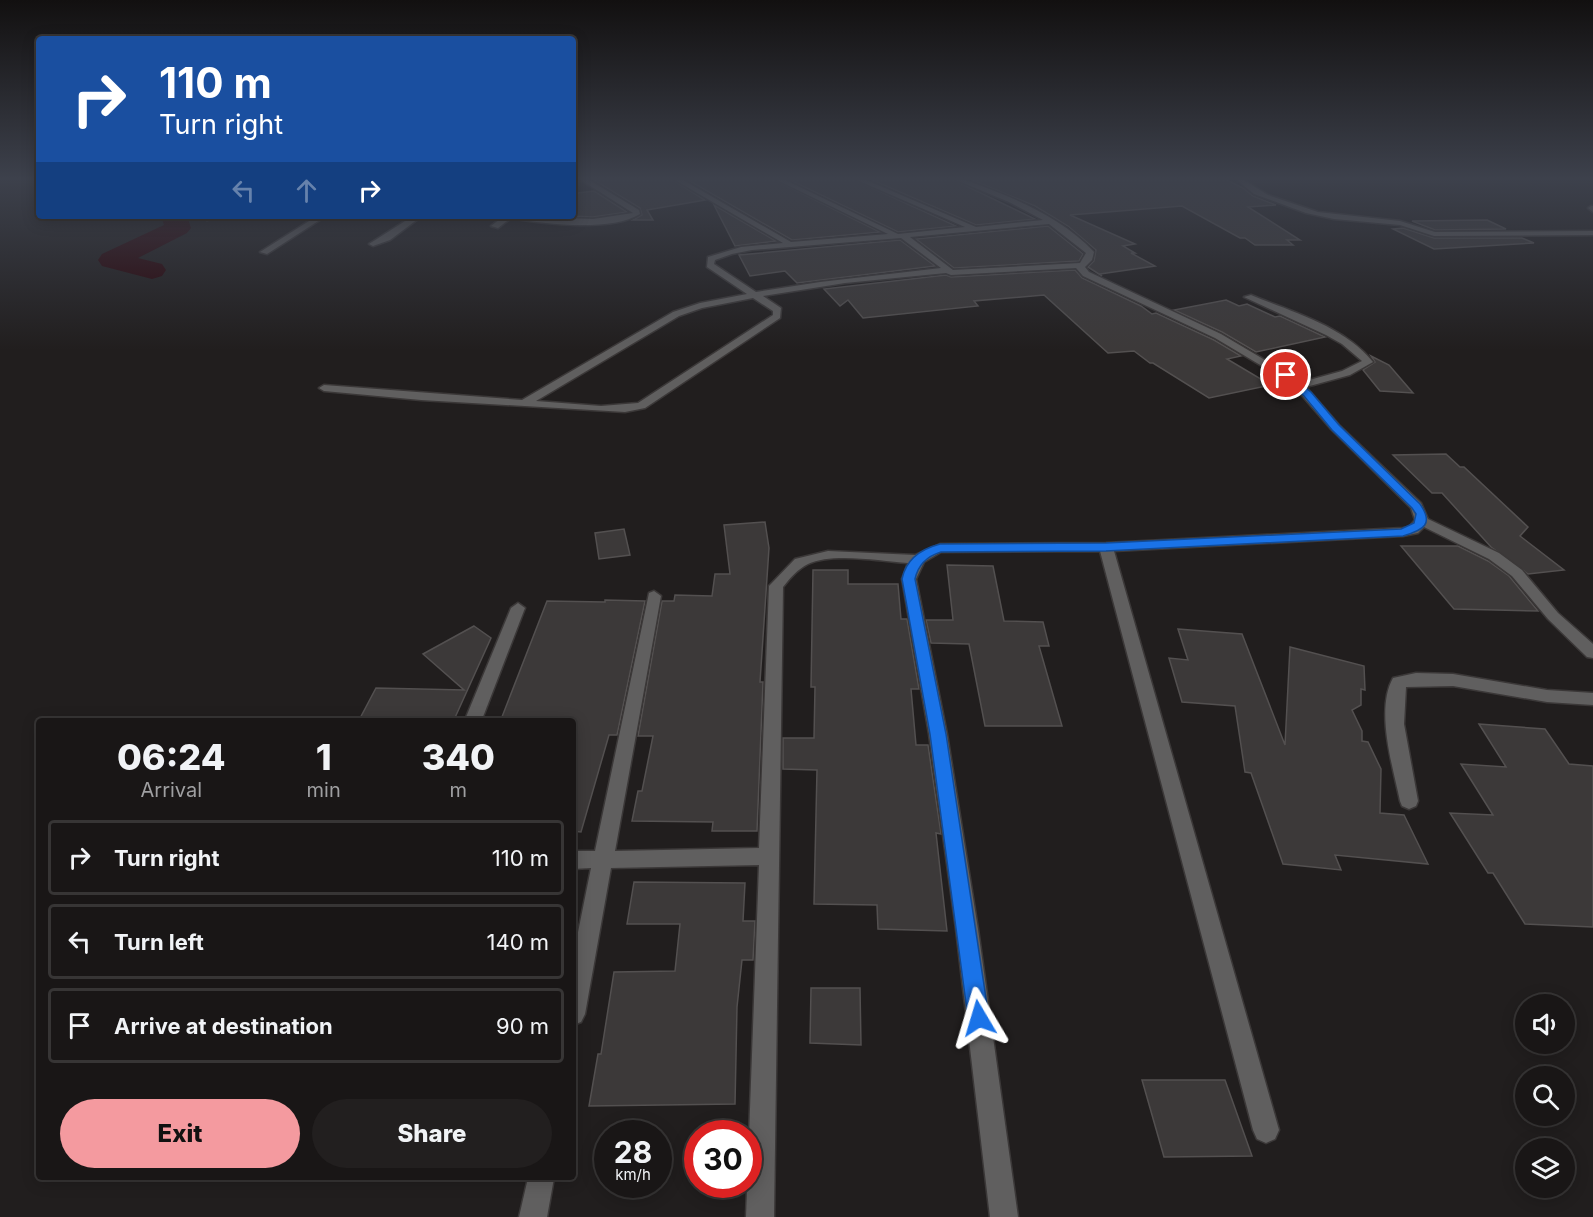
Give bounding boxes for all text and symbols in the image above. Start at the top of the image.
text: 110 m [159,57,272,108]
icon: right [60,60,138,138]
text: Turn right [159,108,283,141]
icon: left [227,174,260,207]
icon: ahead [290,174,323,207]
icon: right [353,174,386,207]
pin [1260,349,1311,400]
icon: arrive [1269,358,1302,391]
text: 06:24 [117,735,226,779]
text: 1 [316,735,332,779]
text: 340 [422,735,495,779]
text: Arrival [140,778,202,802]
text: min [307,778,341,802]
text: m [450,778,467,802]
icon: right [63,841,96,874]
text: Turn right [114,845,220,871]
text: 110 m [492,845,549,871]
icon: left [63,925,96,958]
text: Turn left [114,929,204,955]
text: 140 m [487,929,549,955]
position arrow [947,986,1011,1050]
map controls [1515,994,1575,1198]
button: sound [1515,994,1575,1054]
icon: arrive [63,1009,96,1042]
text: Arrive at destination [114,1013,333,1039]
text: 90 m [496,1013,549,1039]
button: search [1515,1066,1575,1126]
button: Exit [60,1099,300,1168]
button: Share [312,1099,552,1168]
speed limit sign: 30 [684,1120,762,1198]
text: 28 [614,1134,652,1170]
button: layers [1515,1138,1575,1198]
text: km/h [615,1165,651,1184]

